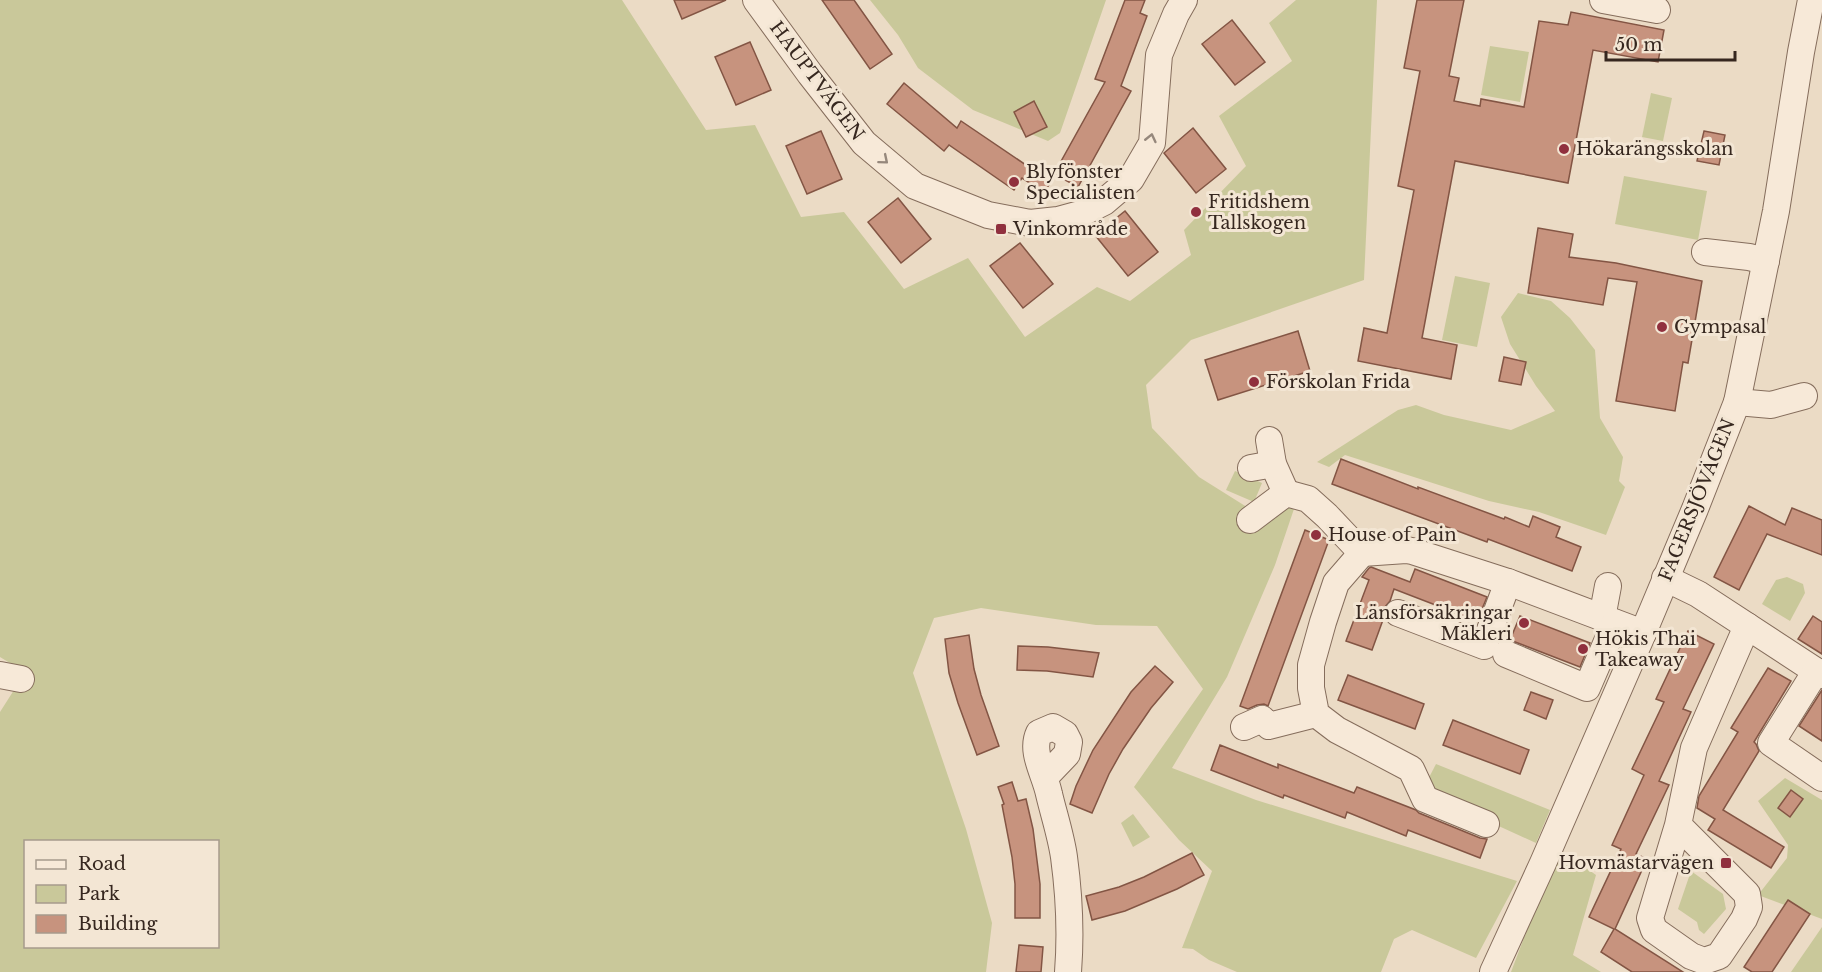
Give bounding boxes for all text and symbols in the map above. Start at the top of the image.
street label: HAUPTVÄGEN [765,17,870,145]
scale bar [1606,24,1735,62]
text: 50 m [1615,34,1663,56]
one-way arrow [1144,133,1157,143]
place label: Hökarängsskolan [1576,138,1734,160]
marker: Hökarängsskolan [1557,142,1571,156]
one-way arrow [877,153,888,164]
place label: Blyfönster Specialisten [1026,161,1136,204]
marker: Blyfönster Specialisten [1007,175,1021,189]
place label: Fritidshem Tallskogen [1208,191,1310,234]
marker: Fritidshem Tallskogen [1189,205,1203,219]
place label: Vinkområde [1012,218,1128,240]
marker: Vinkområde [994,222,1008,236]
place label: Gympasal [1674,316,1767,338]
marker: Gympasal [1655,320,1669,334]
place label: Förskolan Frida [1266,371,1410,393]
marker: Förskolan Frida [1247,375,1261,389]
street label: FAGERSJÖVÄGEN [1653,415,1740,585]
place label: House of Pain [1328,524,1457,546]
marker: House of Pain [1309,528,1323,542]
place label: Länsförsäkringar Mäkleri [1355,602,1512,645]
marker: Länsförsäkringar Mäkleri [1517,616,1531,630]
place label: Hökis Thai Takeaway [1595,628,1696,671]
marker: Hökis Thai Takeaway [1576,642,1590,656]
legend [24,840,219,948]
place label: Hovmästarvägen [1558,852,1714,874]
text: Road [78,853,126,875]
marker: Hovmästarvägen [1719,856,1733,870]
text: Park [78,883,120,905]
text: Building [78,913,157,935]

